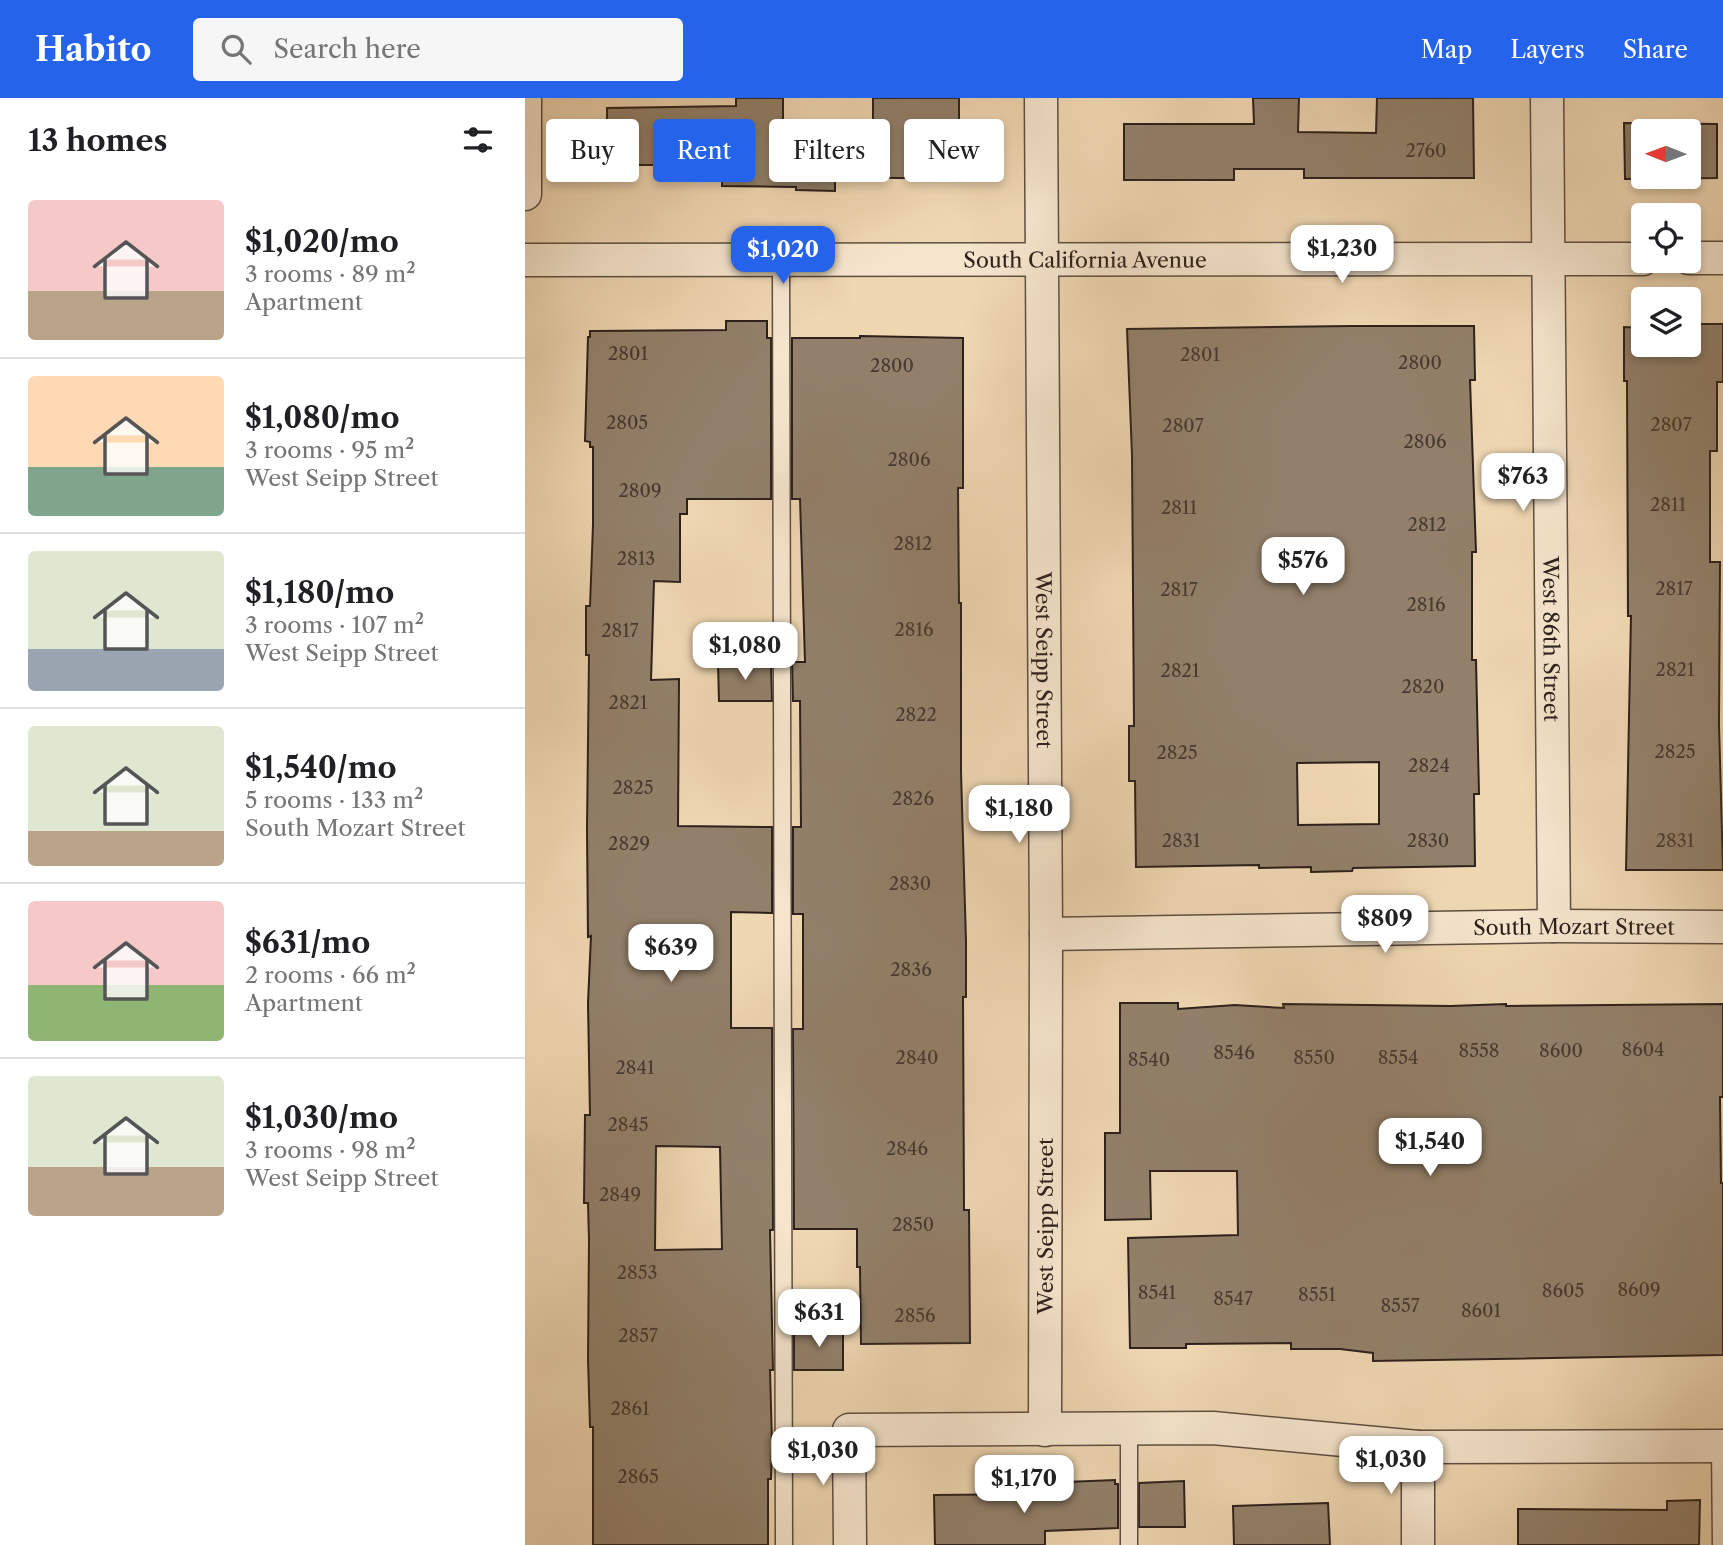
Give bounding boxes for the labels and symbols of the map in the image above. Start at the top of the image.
north arrow [1631,119,1701,189]
house number: 2760 [1406,140,1446,162]
pin: $1,020 [726,226,840,286]
pin: $1,230 [1285,226,1399,285]
street label: South California Avenue [963,247,1207,272]
house number: 2801 [608,343,648,365]
house number: 2801 [1180,344,1220,366]
house number: 2800 [1398,352,1442,374]
house number: 2800 [870,355,914,377]
house number: 2805 [606,412,648,434]
house number: 2807 [1650,414,1692,436]
house number: 2807 [1162,415,1204,437]
house number: 2806 [1404,431,1446,453]
house number: 2806 [888,449,930,471]
pin: $763 [1482,454,1564,513]
house number: 2809 [619,480,661,502]
house number: 2811 [1650,494,1687,516]
house number: 2811 [1161,497,1198,519]
house number: 2812 [1408,514,1446,536]
house number: 2812 [894,533,932,555]
pin: $576 [1262,538,1344,597]
house number: 2813 [617,548,655,570]
street label: West 86th Street [1538,555,1565,722]
street label: West Seipp Street [1031,570,1057,749]
house number: 2817 [1655,578,1693,600]
house number: 2817 [1160,579,1198,601]
house number: 2816 [1406,594,1446,616]
house number: 2816 [894,619,934,641]
house number: 2817 [601,620,639,642]
pin: $1,080 [688,622,802,682]
house number: 2821 [1656,659,1695,681]
house number: 2821 [1161,660,1200,682]
house number: 2820 [1402,676,1444,698]
house number: 2821 [609,692,648,714]
house number: 2822 [895,704,937,726]
house number: 2825 [1654,741,1696,763]
house number: 2825 [1156,742,1198,764]
house number: 2824 [1408,755,1450,777]
house number: 2825 [612,777,654,799]
pin: $1,180 [962,786,1076,845]
house number: 2826 [892,788,934,810]
house number: 2831 [1162,830,1201,852]
house number: 2830 [1407,830,1449,852]
house number: 2831 [1656,830,1695,852]
house number: 2829 [608,833,650,855]
house number: 2830 [889,873,931,895]
pin: $809 [1344,896,1426,955]
street label: South Mozart Street [1473,913,1675,940]
pin: $639 [630,924,712,984]
house number: 2836 [890,959,932,981]
house number: 8604 [1621,1039,1665,1061]
house number: 8558 [1459,1040,1499,1062]
house number: 8600 [1539,1040,1583,1062]
house number: 8546 [1213,1042,1255,1064]
house number: 2840 [896,1047,938,1069]
house number: 8550 [1293,1047,1335,1069]
house number: 8554 [1378,1047,1418,1069]
house number: 8540 [1128,1049,1170,1071]
house number: 2841 [616,1057,655,1079]
house number: 2845 [607,1114,649,1136]
pin: $1,540 [1373,1118,1487,1178]
street label: West Seipp Street [1033,1137,1058,1315]
house number: 2846 [886,1138,928,1160]
house number: 2849 [599,1184,641,1206]
house number: 2850 [892,1214,934,1236]
house number: 2853 [617,1262,657,1284]
house number: 8609 [1617,1279,1661,1301]
house number: 8605 [1542,1280,1584,1302]
house number: 8541 [1138,1282,1177,1304]
house number: 8551 [1298,1284,1336,1306]
house number: 8547 [1213,1288,1253,1310]
pin: $631 [778,1290,860,1349]
house number: 8557 [1380,1295,1420,1317]
house number: 8601 [1461,1300,1502,1322]
house number: 2856 [894,1305,936,1327]
house number: 2857 [618,1325,658,1347]
house number: 2861 [610,1398,650,1420]
pin: $1,030 [766,1428,880,1487]
pin: $1,030 [1334,1436,1448,1496]
pin: $1,170 [967,1456,1081,1515]
house number: 2865 [617,1466,659,1488]

